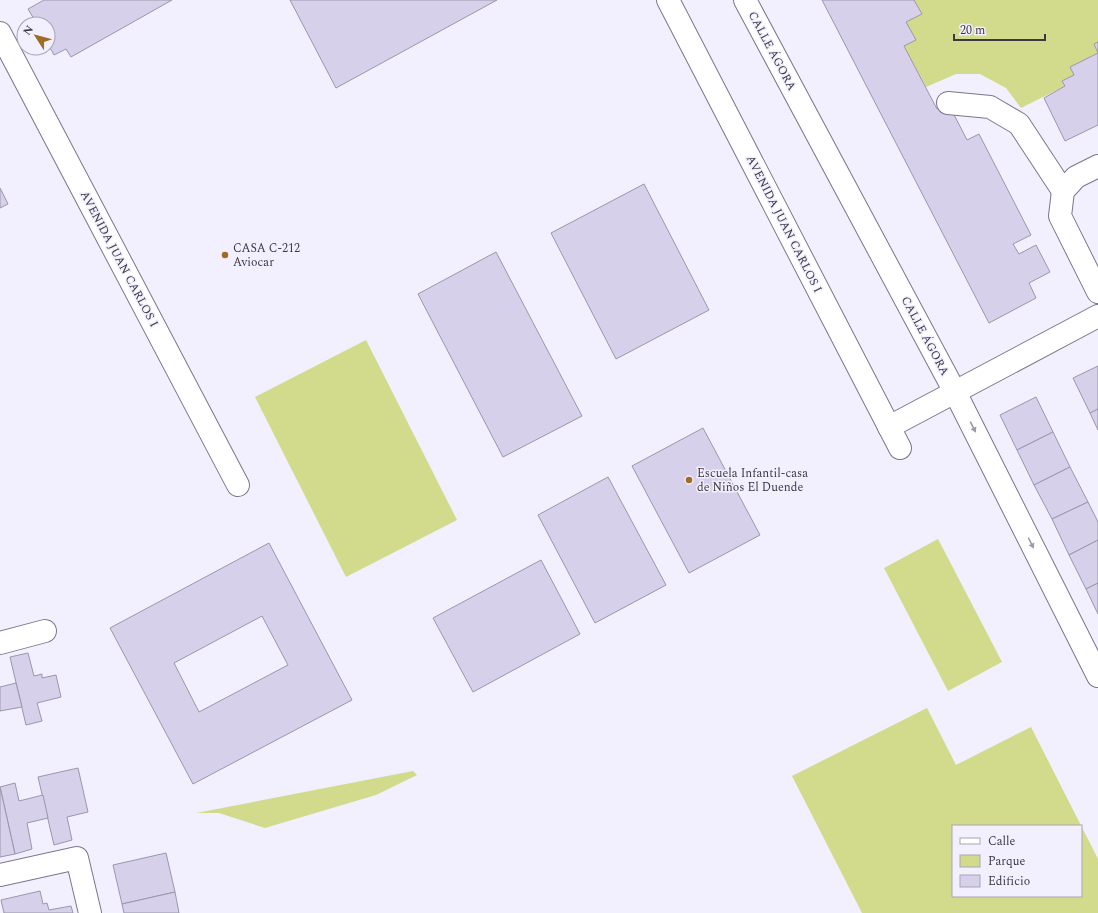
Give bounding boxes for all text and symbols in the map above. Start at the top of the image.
street label: CALLE ÁGORA [743,8,801,94]
north arrow [16,16,56,56]
scale bar [954,16,1045,42]
text: 20 m [960,21,985,40]
text: N [19,22,38,39]
street label: AVENIDA JUAN CARLOS I [741,152,827,296]
street label: AVENIDA JUAN CARLOS I [75,187,163,331]
place label: CASA C-212 Aviocar [233,239,300,272]
marker: CASA C-212 Aviocar [220,250,230,260]
street label: CALLE ÁGORA [896,293,954,379]
one-way arrow [970,421,976,433]
place label: Escuela Infantil-casa de Niños El Duende [697,464,808,497]
marker: Escuela Infantil-casa de Niños El Duende [684,475,694,485]
one-way arrow [1028,537,1034,549]
legend [952,825,1082,897]
text: Calle [988,832,1016,851]
text: Parque [988,852,1025,871]
text: Edificio [988,872,1030,891]

